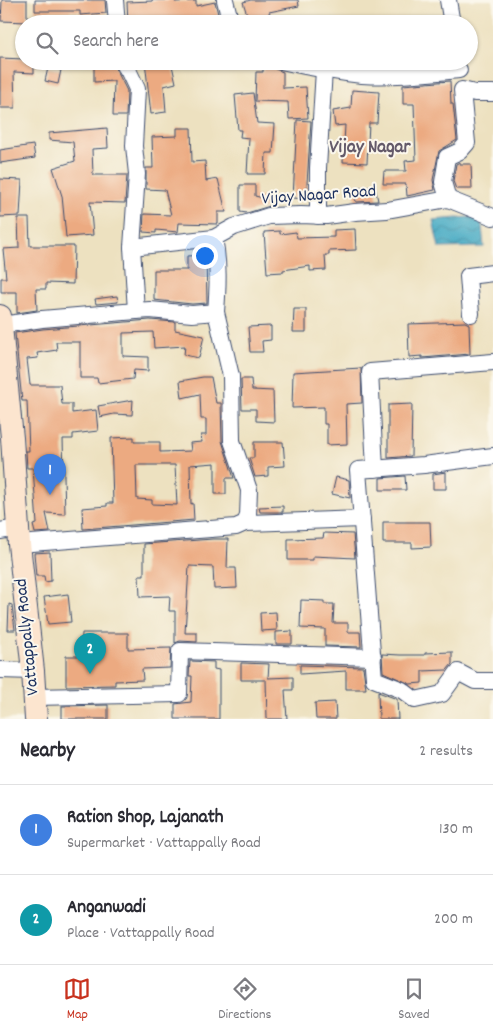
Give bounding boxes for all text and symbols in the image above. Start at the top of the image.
search box [15,15,478,70]
icon: search [33,29,61,57]
text: Search here [73,29,159,56]
district label: Vijay Nagar [329,135,412,162]
street label: Vijay Nagar Road [261,180,377,212]
your location [192,243,218,269]
pin: 1 [34,454,66,495]
street label: Vattappally Road [9,577,47,697]
pin: 2 [74,633,106,674]
text: Nearby [20,737,75,767]
text: 2 results [419,740,473,763]
text: Ration Shop, Lajanath [67,805,223,832]
text: 1 [34,818,38,841]
text: 130 m [439,818,473,841]
text: Supermarket · Vattappally Road [67,832,261,855]
text: Anganwadi [67,895,146,922]
text: 2 [33,908,40,931]
text: 200 m [434,908,473,931]
text: Place · Vattappally Road [67,922,215,945]
tab: Map [63,975,91,1025]
tab: Directions [218,975,271,1025]
tab: Saved [398,975,430,1025]

